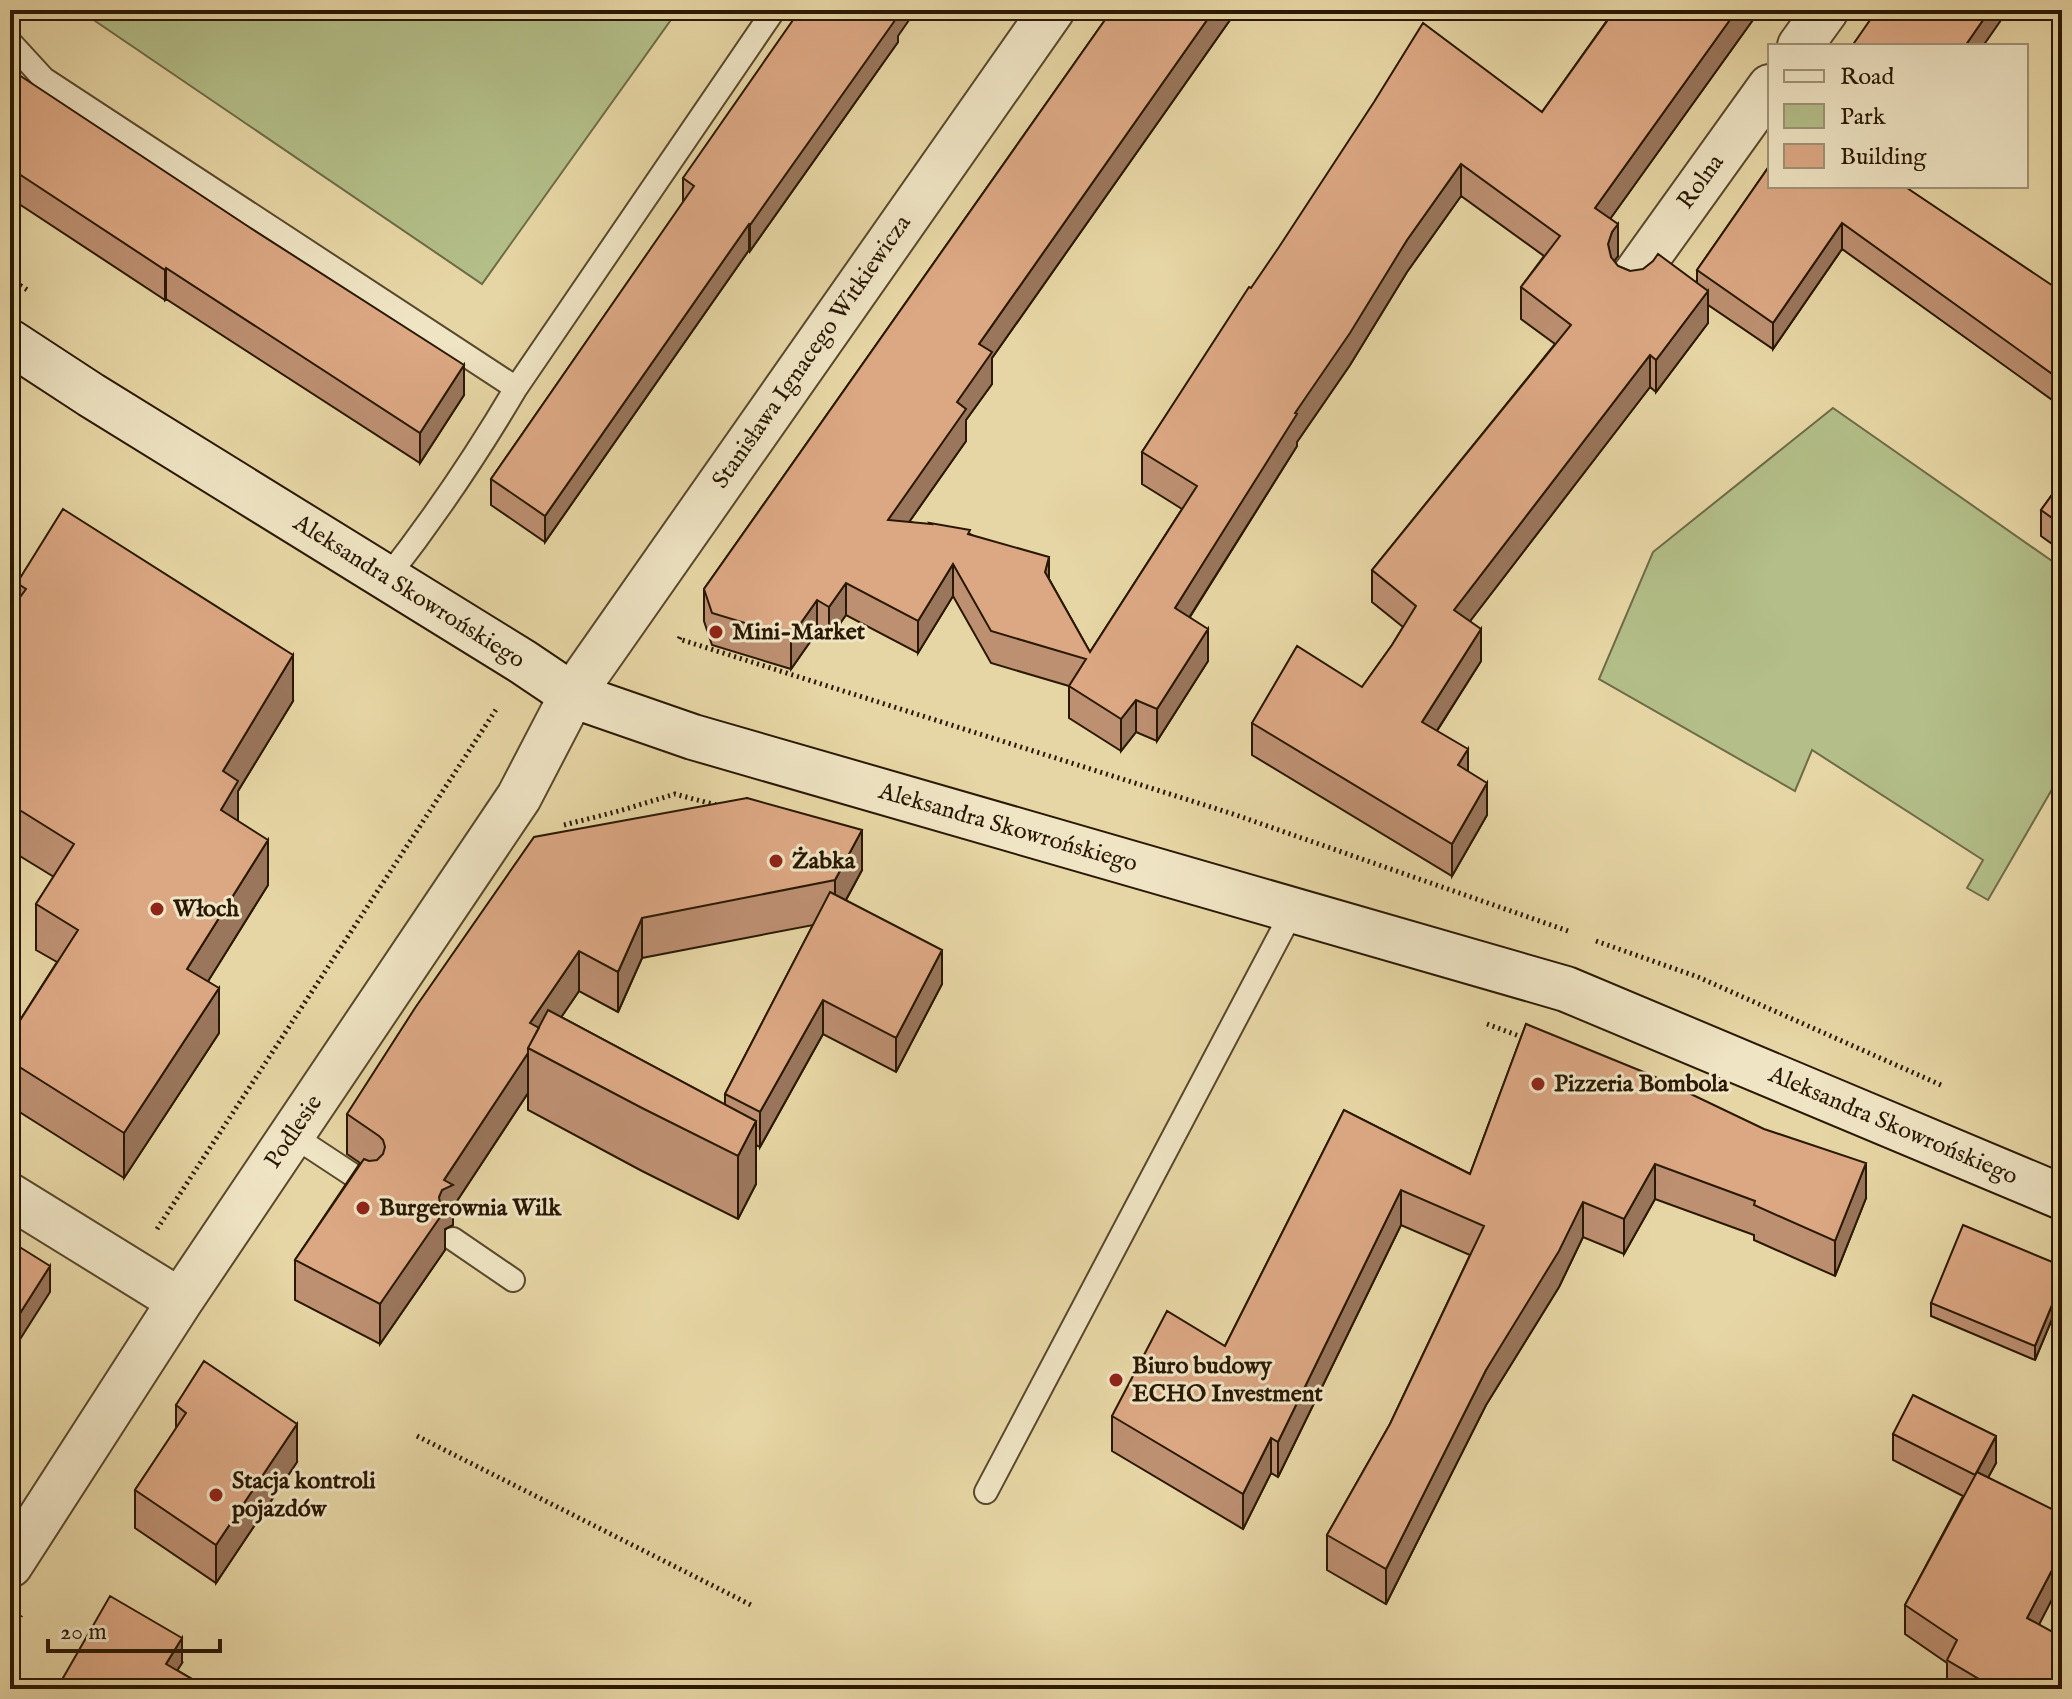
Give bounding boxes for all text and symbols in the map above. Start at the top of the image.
legend [1768,44,2028,188]
text: Road [1840,62,1894,93]
text: Park [1840,102,1886,133]
text: Building [1840,142,1927,173]
street label: Rolna [1671,148,1732,216]
street label: Stanisława Ignacego Witkiewicza [706,209,919,495]
street label: Aleksandra Skowrońskiego [286,507,531,676]
place label: Mini-Market [732,617,866,648]
marker: Mini-Market [707,623,725,641]
street label: Aleksandra Skowrońskiego [874,776,1141,880]
place label: Żabka [792,846,856,877]
marker: Żabka [767,852,785,870]
place label: Włoch [172,894,239,925]
marker: Włoch [148,900,166,918]
street label: Aleksandra Skowrońskiego [1763,1059,2022,1193]
place label: Pizzeria Bombola [1554,1069,1729,1100]
marker: Pizzeria Bombola [1529,1075,1547,1093]
street label: Podlesie [258,1089,330,1175]
place label: Burgerownia Wilk [379,1193,562,1224]
marker: Burgerownia Wilk [354,1199,372,1217]
place label: Biuro budowy ECHO Investment [1132,1351,1324,1410]
marker: Biuro budowy ECHO Investment [1107,1371,1125,1389]
place label: Stacja kontroli pojazdów [231,1466,376,1525]
marker: Stacja kontroli pojazdów [207,1486,225,1504]
scale bar [48,1603,220,1653]
text: 20 m [60,1617,107,1648]

